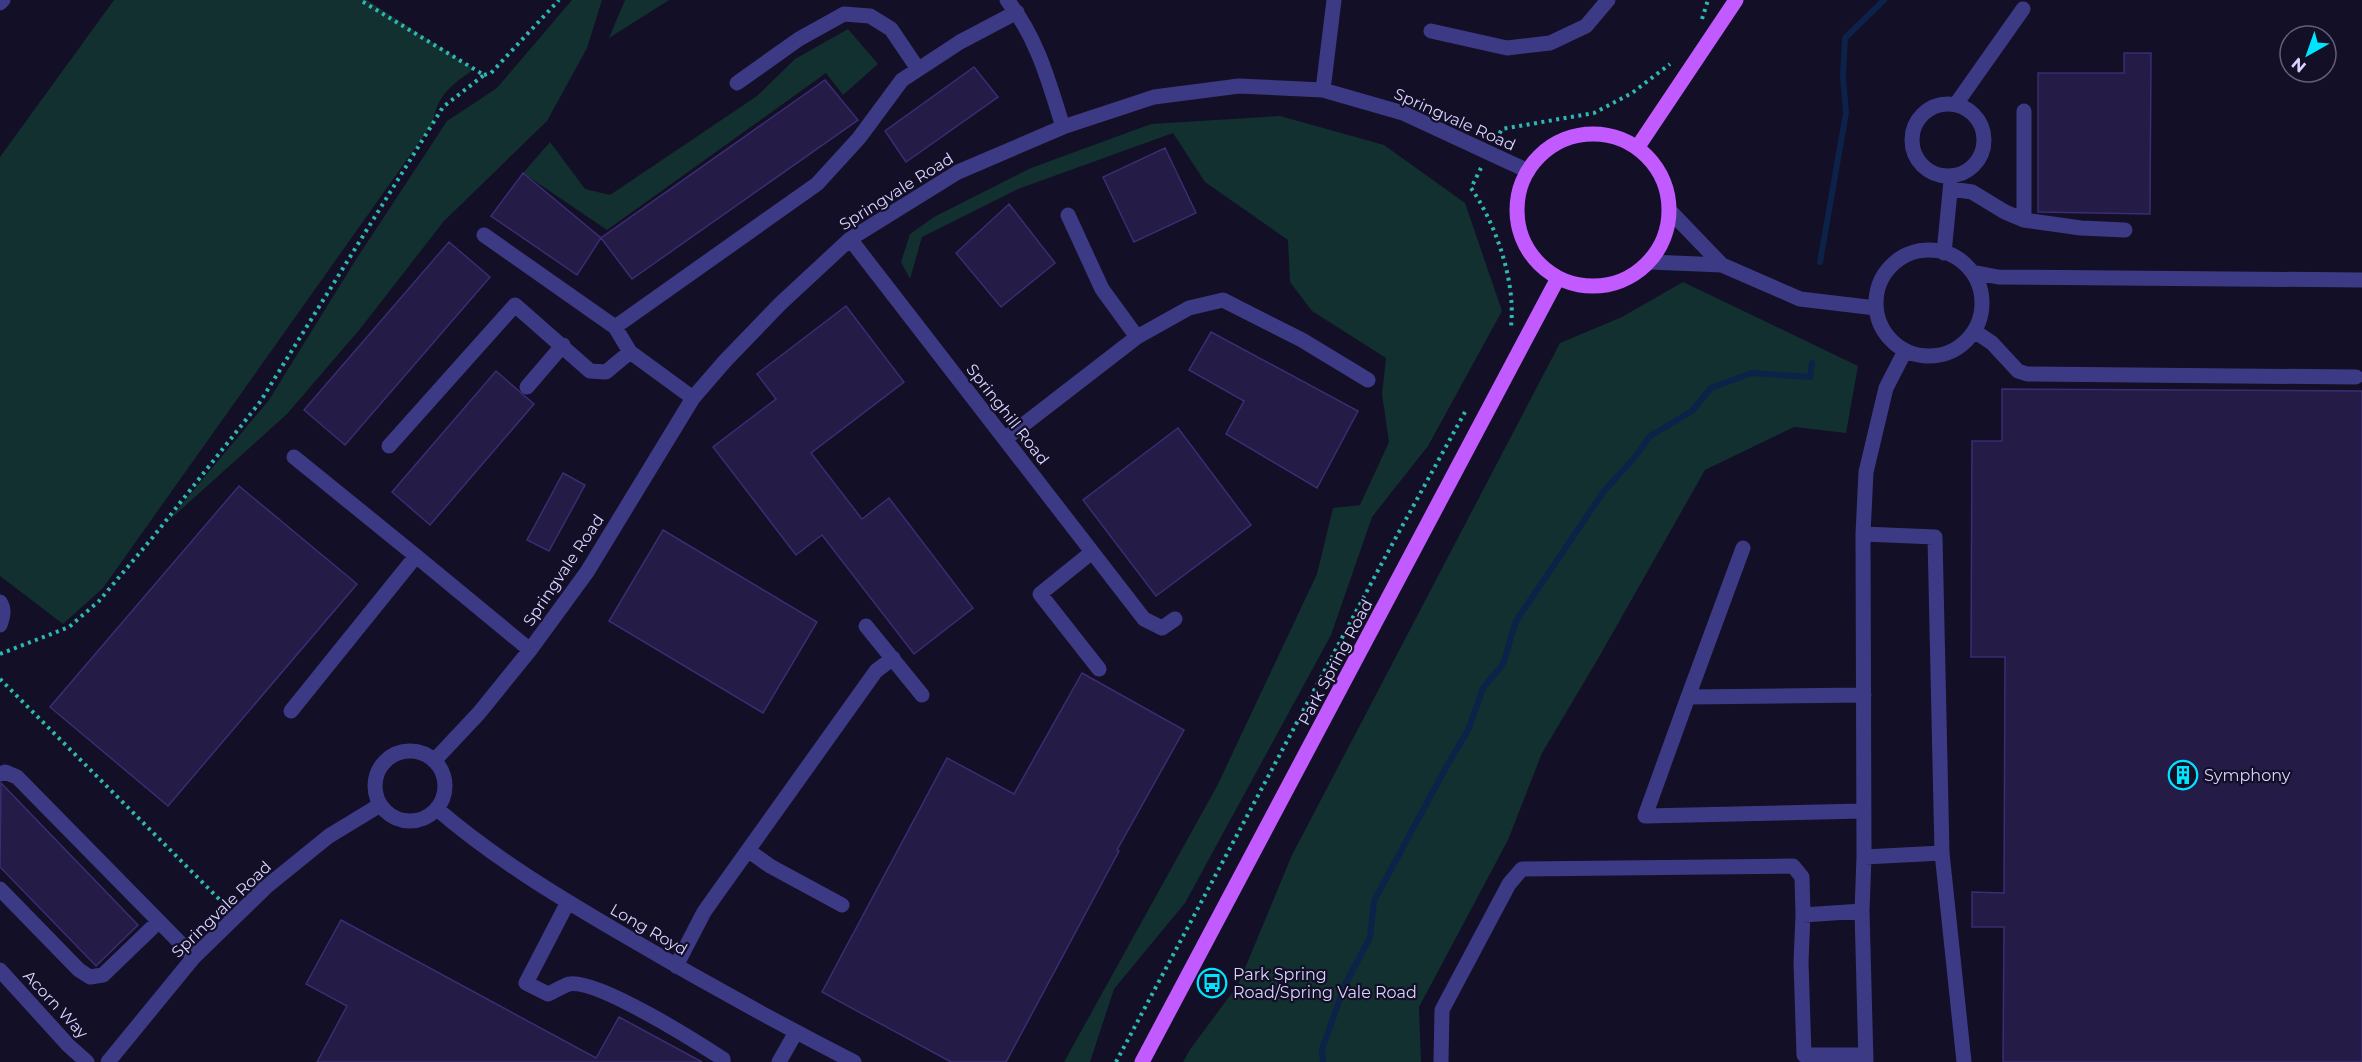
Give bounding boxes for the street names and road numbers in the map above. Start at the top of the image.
street label: Springvale Road [1391,84,1518,155]
street label: Springvale Road [836,149,957,234]
street label: Springhill Road [962,360,1053,469]
street label: Springvale Road [519,511,608,630]
street label: Park Spring Road [1294,596,1377,728]
street label: Springvale Road [168,857,275,962]
street label: Long Royd [607,900,691,959]
street label: Acorn Way [19,966,92,1043]

